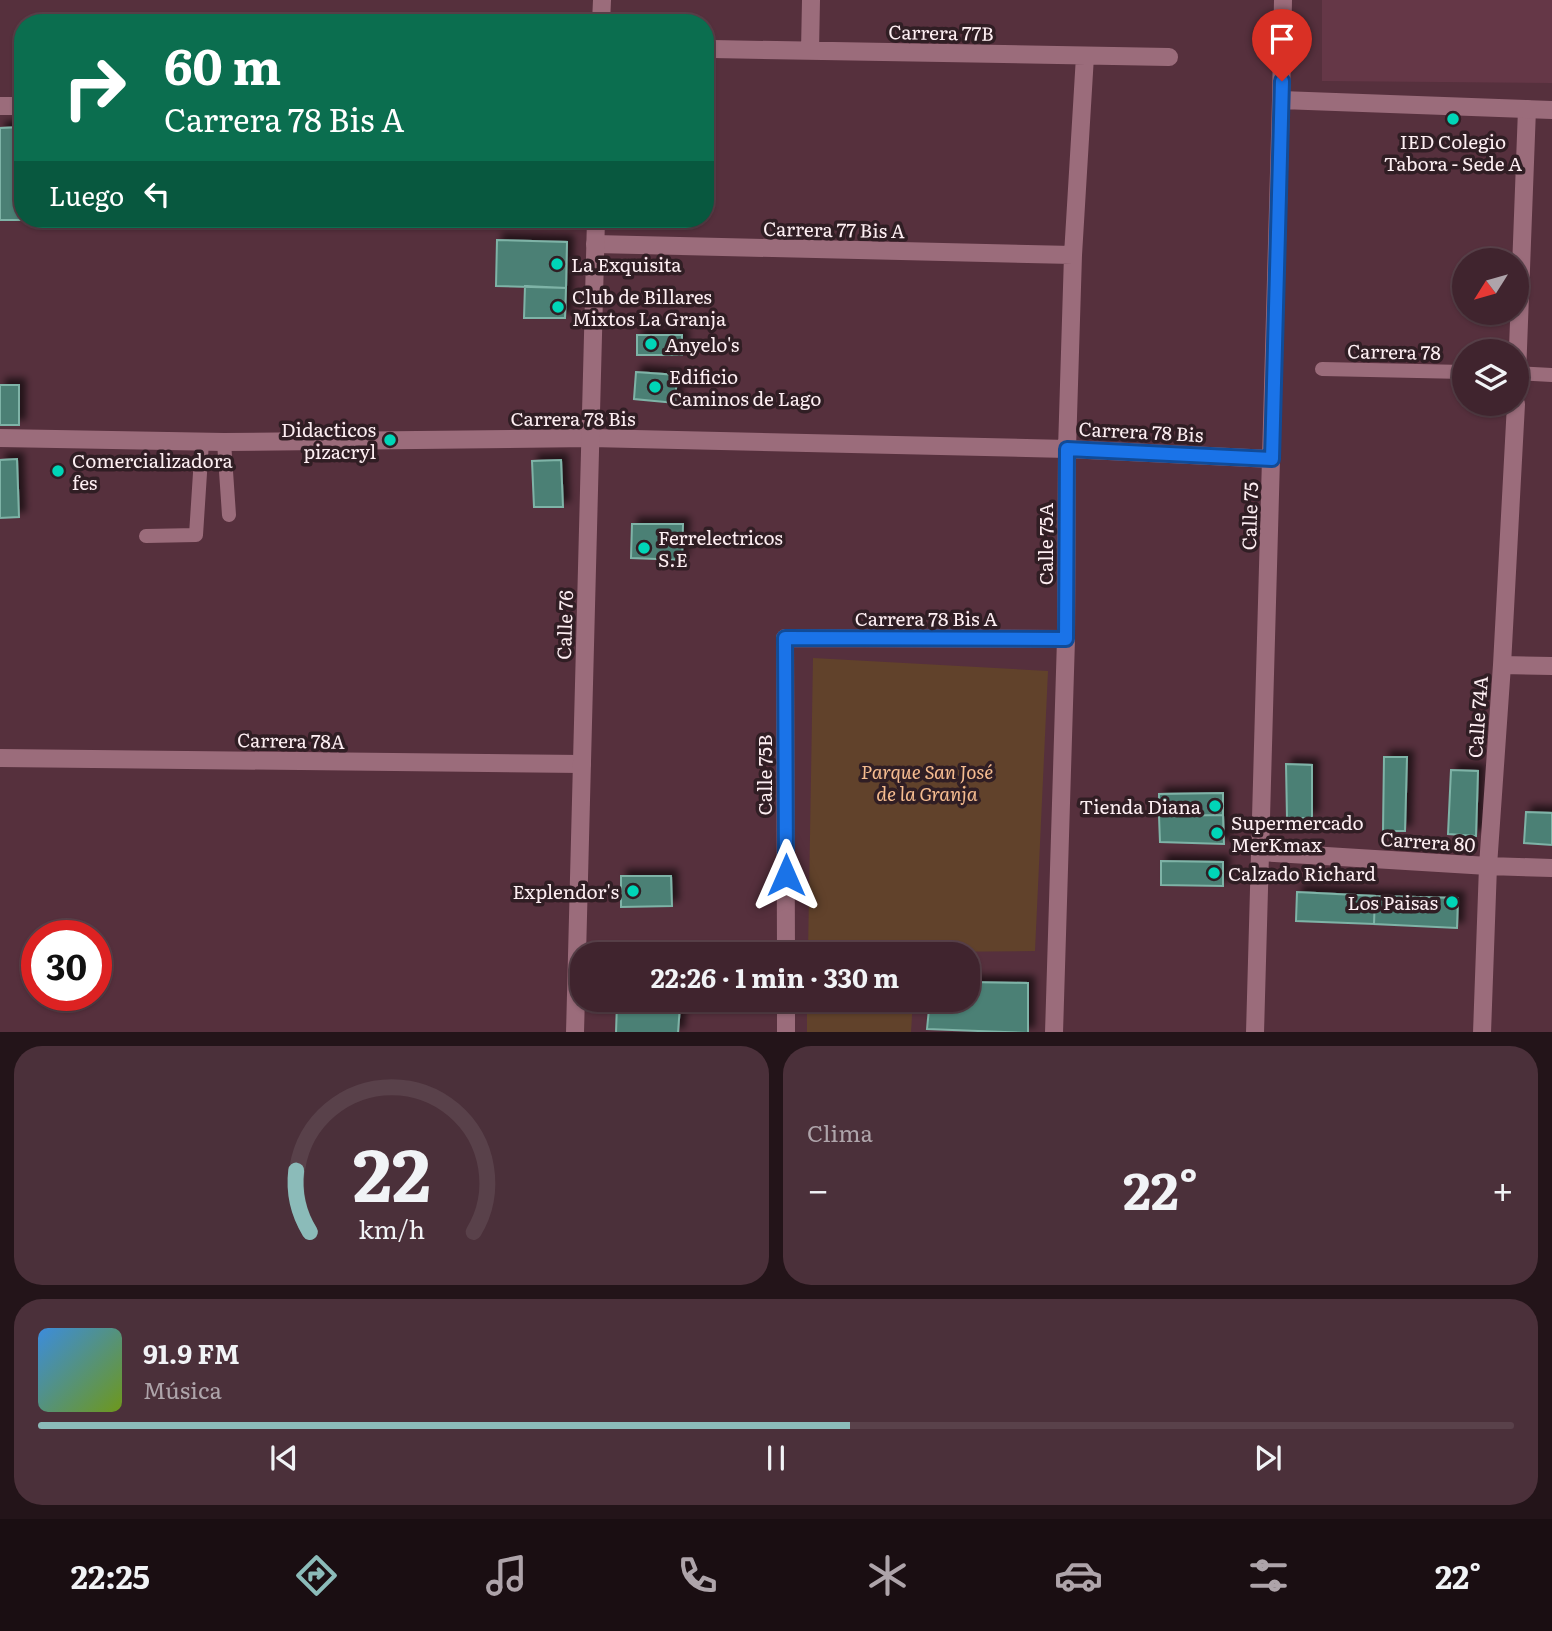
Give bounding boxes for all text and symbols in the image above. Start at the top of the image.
pin [1252,9,1312,81]
street label: Carrera 77B [888,17,994,47]
icon: arrive [1263,20,1301,58]
text: 60 m [164,27,281,100]
icon: right [49,42,140,133]
text: Carrera 78 Bis A [164,94,404,142]
marker: IED Colegio Tabora - Sede A [1445,111,1461,127]
place label: IED Colegio Tabora - Sede A [1384,127,1522,177]
text: Luego [49,175,124,214]
icon: left [138,175,176,213]
street label: Carrera 77 Bis A [763,214,905,244]
north arrow [1452,248,1530,326]
map controls [1452,248,1529,416]
place label: La Exquisita [571,250,682,278]
marker: La Exquisita [549,256,565,272]
place label: Club de Billares Mixtos La Granja [572,282,727,332]
marker: Club de Billares Mixtos La Granja [550,299,566,315]
place label: Anyelo's [665,330,740,358]
marker: Anyelo's [643,336,659,352]
street label: Carrera 78 [1347,336,1441,366]
button: layers [1452,339,1529,416]
place label: Edificio Caminos de Lago [669,362,821,412]
marker: Edificio Caminos de Lago [647,379,663,395]
street label: Carrera 78 Bis [511,404,636,432]
street label: Carrera 78 Bis [1078,414,1205,448]
place label: Didacticos pizacryl [281,415,376,465]
marker: Didacticos pizacryl [382,432,398,448]
place label: Comercializadora fes [72,446,233,496]
marker: Comercializadora fes [50,463,66,479]
street label: Calle 75 [1234,481,1264,551]
street label: Calle 75A [1031,503,1059,585]
place label: Ferrelectricos S.E [658,523,783,573]
marker: Ferrelectricos S.E [636,540,652,556]
street label: Calle 76 [549,590,579,660]
street label: Carrera 78 Bis A [855,604,997,632]
street label: Calle 74A [1460,675,1494,759]
street label: Carrera 78A [237,725,345,755]
street label: Calle 75B [750,735,778,815]
park label: Parque San José de la Granja [861,757,993,807]
place label: Tienda Diana [1079,792,1202,820]
marker: Tienda Diana [1207,798,1223,814]
place label: Supermercado MerKmax [1231,808,1364,858]
street label: Carrera 80 [1380,824,1476,858]
marker: Supermercado MerKmax [1209,825,1225,841]
position arrow [749,838,823,912]
place label: Calzado Richard [1228,859,1376,887]
marker: Calzado Richard [1206,865,1222,881]
place label: Explendor's [513,877,619,905]
marker: Explendor's [625,883,641,899]
place label: Los Paisas [1347,888,1438,916]
marker: Los Paisas [1444,894,1460,910]
speed limit sign: 30 [21,920,112,1011]
text: 22:26 · 1 min · 330 m [651,957,899,996]
text: Clima [807,1115,873,1149]
text: 22 [352,1116,431,1224]
text: 22° [1123,1149,1198,1226]
text: − [807,1159,829,1216]
text: + [1492,1159,1514,1216]
text: km/h [358,1209,425,1246]
text: 91.9 FM [143,1333,240,1372]
text: Música [143,1372,222,1406]
icon: previous [265,1439,303,1477]
icon: pause [757,1439,795,1477]
icon: next [1249,1439,1287,1477]
text: 22:25 [71,1551,150,1599]
icon: directions [292,1551,341,1600]
icon: music [482,1551,531,1600]
icon: phone [673,1551,722,1600]
icon: climate [863,1551,912,1600]
icon: car [1054,1551,1103,1600]
icon: filters [1244,1551,1293,1600]
text: 22° [1435,1551,1481,1599]

